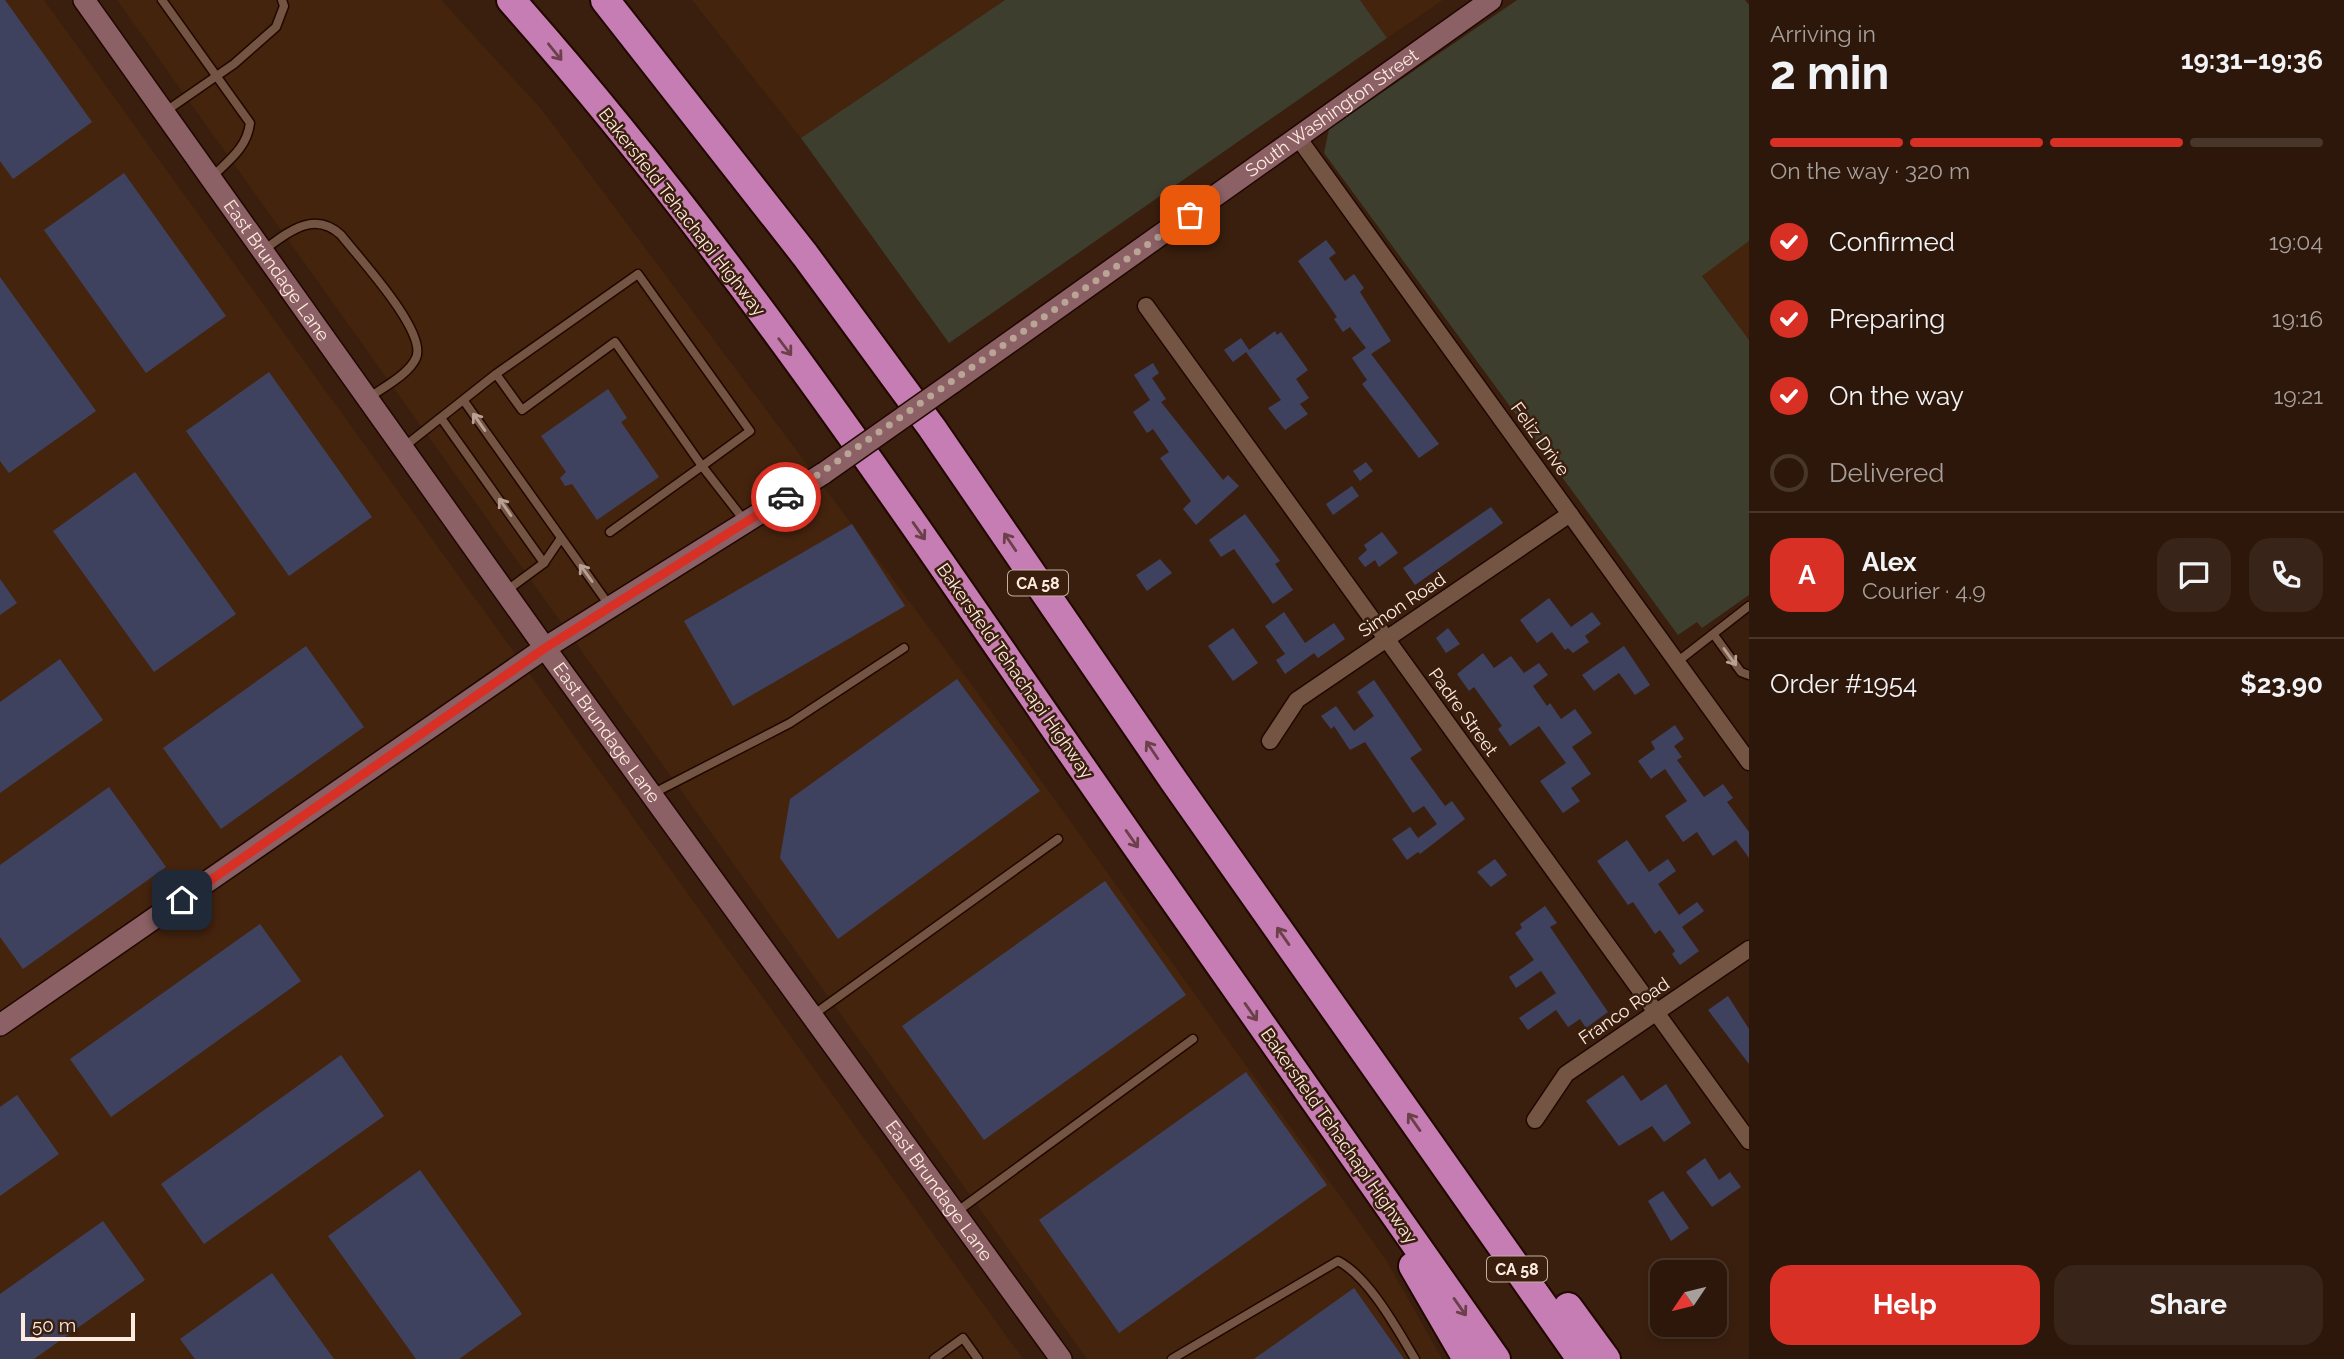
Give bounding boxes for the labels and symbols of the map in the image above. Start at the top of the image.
one-way arrow [548,42,563,60]
street label: South Washington Street [1241,44,1422,181]
street label: Bakersfield Tehachapi Highway [595,104,770,320]
pin [1160,185,1220,245]
street label: East Brundage Lane [220,196,334,345]
one-way arrow [778,337,793,356]
street label: Feliz Drive [1507,398,1574,480]
one-way arrow [472,413,486,432]
courier [751,462,821,532]
one-way arrow [497,498,512,517]
one-way arrow [912,521,926,540]
one-way arrow [1003,533,1017,552]
street label: Bakersfield Tehachapi Highway [933,559,1098,783]
one-way arrow [579,564,593,583]
street label: Simon Road [1354,568,1449,641]
road number: CA 58 [1008,570,1068,596]
one-way arrow [1723,647,1738,666]
street label: East Brundage Lane [549,658,665,807]
street label: Padre Street [1425,664,1502,760]
one-way arrow [1145,741,1159,760]
one-way arrow [1125,829,1139,848]
pin [152,870,212,930]
one-way arrow [1276,927,1290,946]
street label: Franco Road [1574,973,1673,1049]
one-way arrow [1244,1002,1258,1021]
street label: Bakersfield Tehachapi Highway [1257,1024,1422,1248]
one-way arrow [1407,1113,1421,1132]
street label: East Brundage Lane [881,1116,998,1265]
road number: CA 58 [1487,1256,1547,1282]
north arrow [1650,1260,1727,1337]
one-way arrow [1453,1296,1467,1316]
scale bar [21,1310,135,1342]

